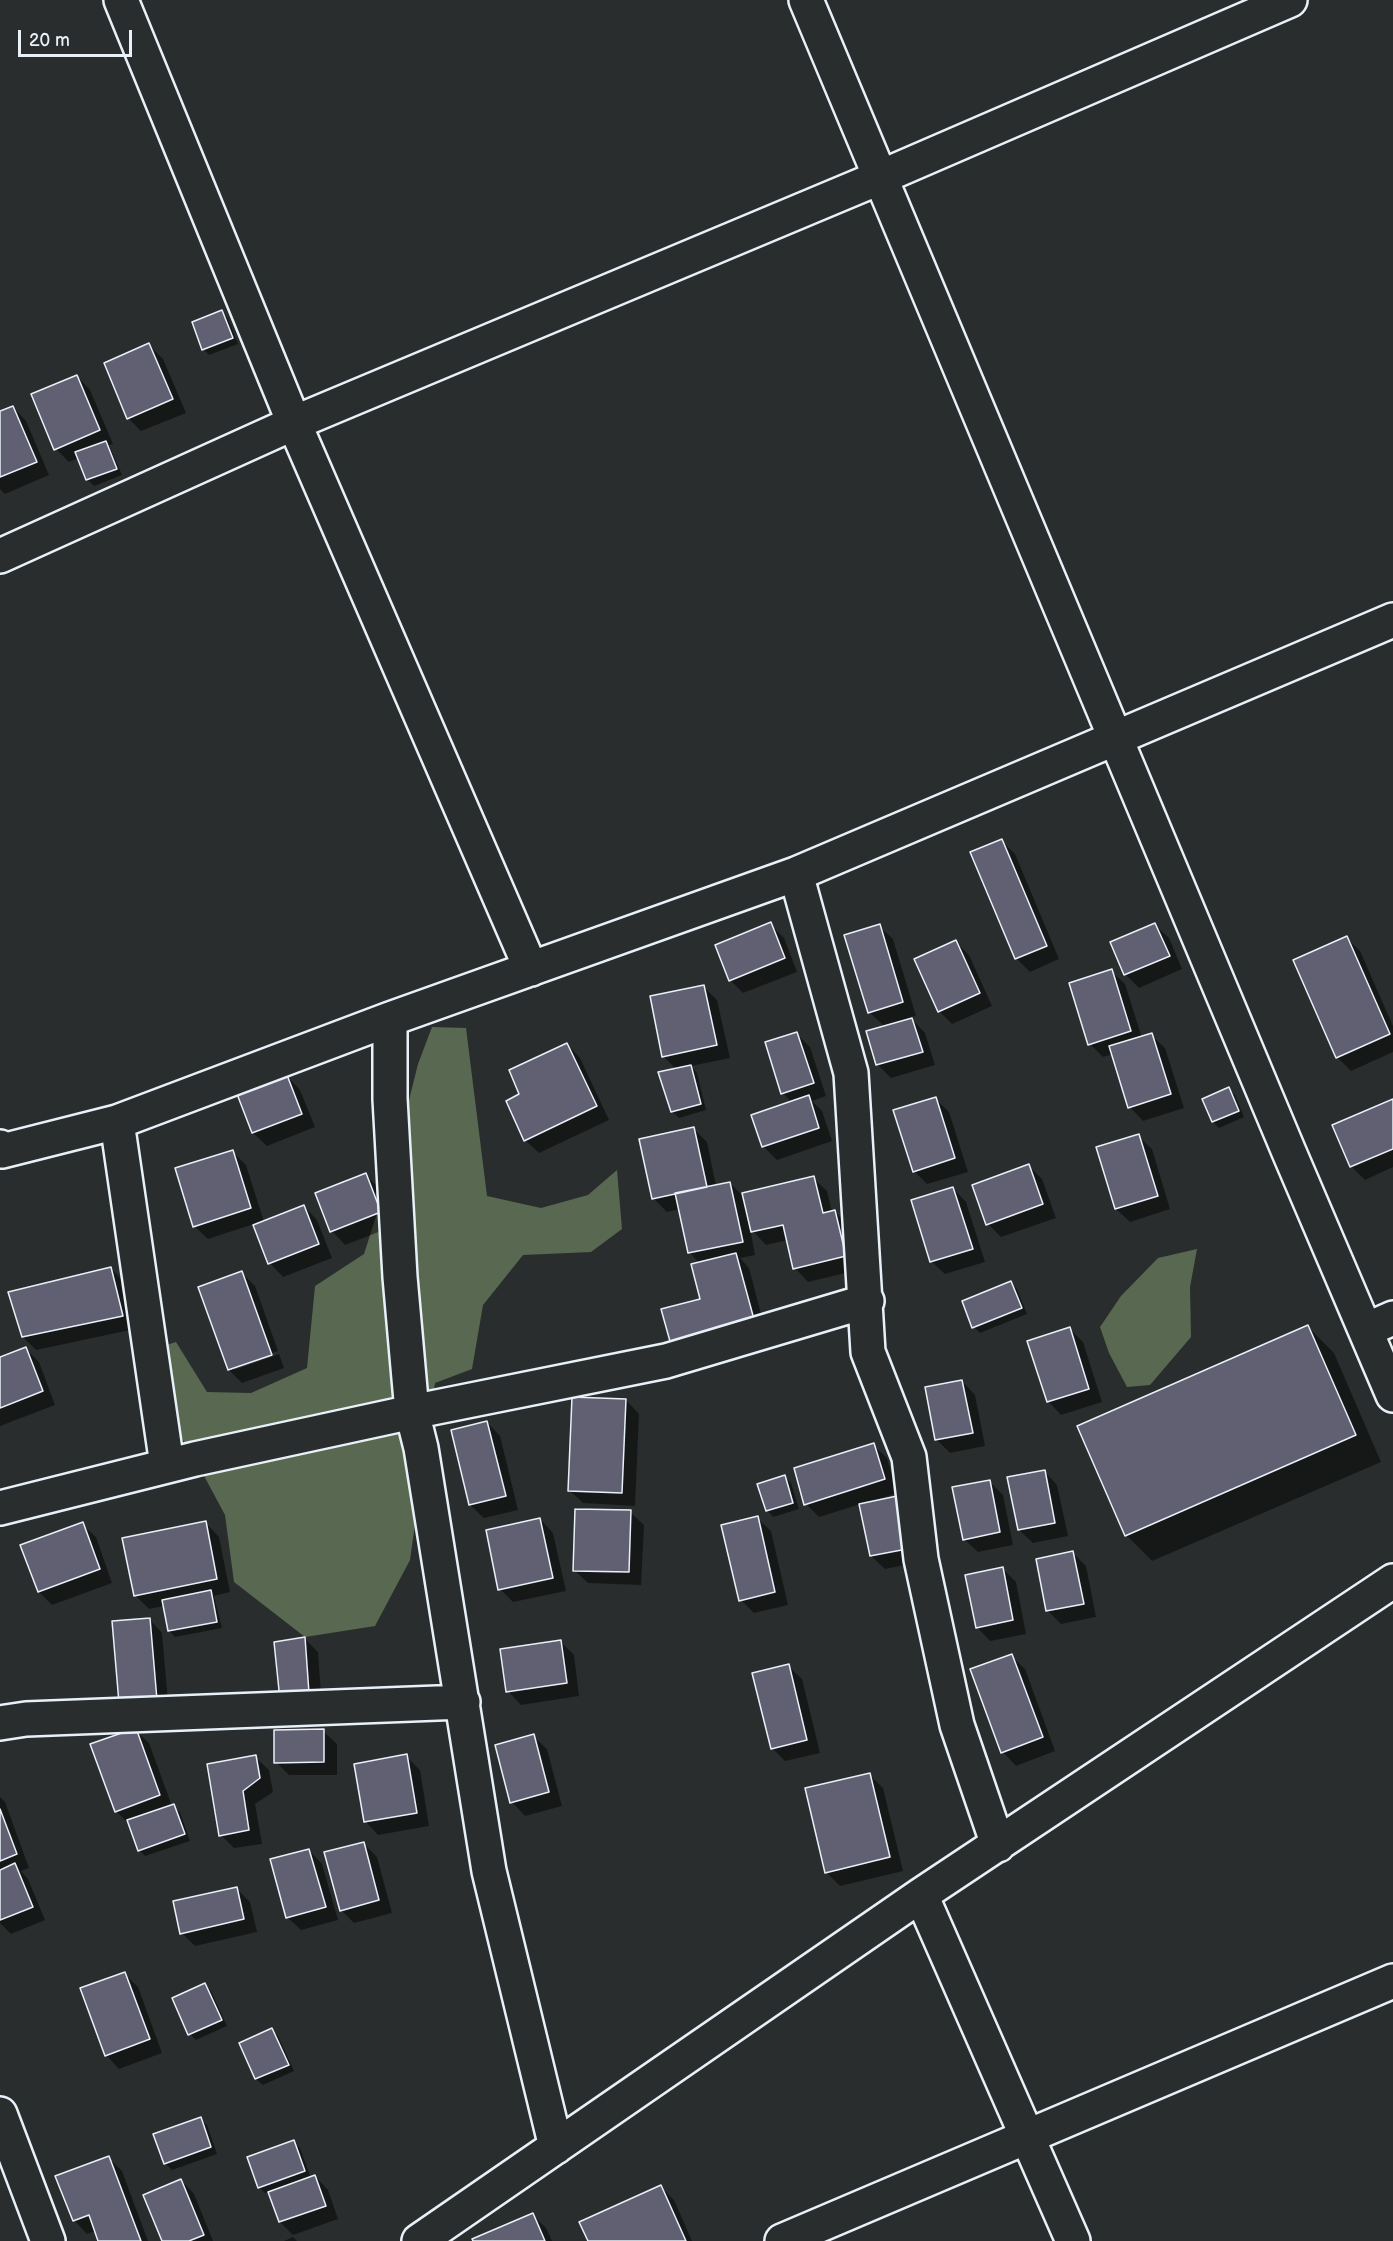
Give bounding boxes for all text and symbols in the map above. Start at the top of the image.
scale bar [21,18,135,56]
text: 20 m [29,30,70,51]

